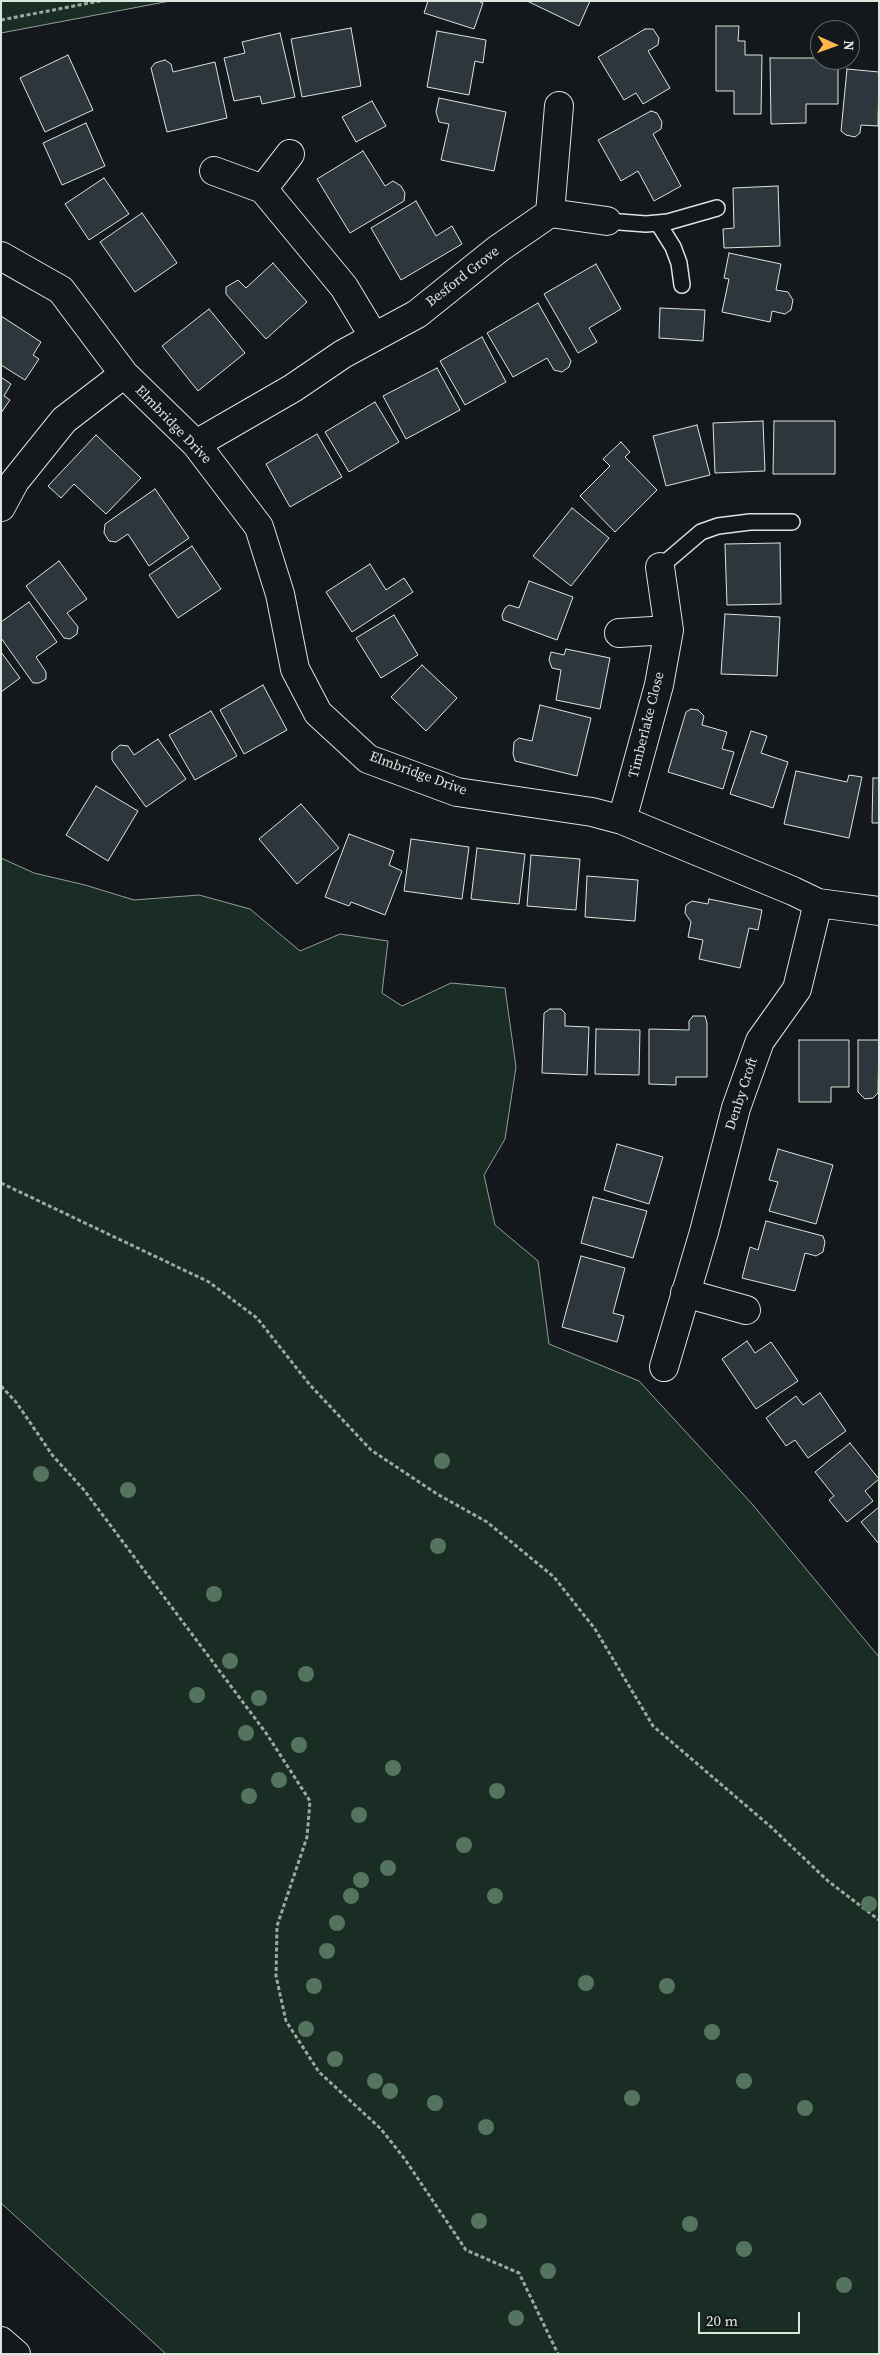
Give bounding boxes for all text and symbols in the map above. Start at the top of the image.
north arrow [810,20,860,70]
text: N [839,40,859,51]
street label: Besford Grove [423,243,503,311]
street label: Elmbridge Drive [131,382,215,468]
street label: Timberlake Close [626,670,668,780]
street label: Elmbridge Drive [367,749,469,799]
street label: Denby Croft [722,1056,762,1132]
scale bar [700,2302,802,2334]
text: 20 m [706,2310,738,2331]

